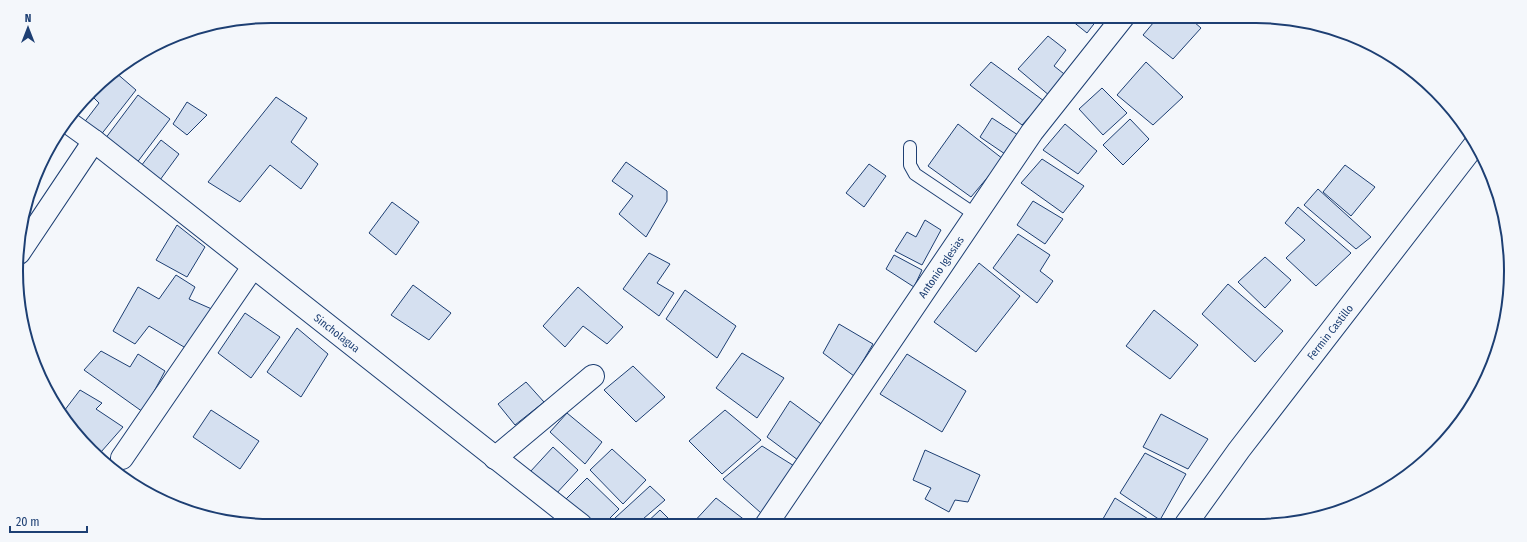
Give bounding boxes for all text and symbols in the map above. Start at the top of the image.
north arrow [8,8,48,48]
text: N [25,12,31,25]
street label: Antonio Iglesias [916,234,967,301]
street label: Fermin Castillo [1305,302,1356,363]
street label: Sincholagua [311,311,362,355]
scale bar [10,508,87,534]
text: 20 m [16,515,40,529]

